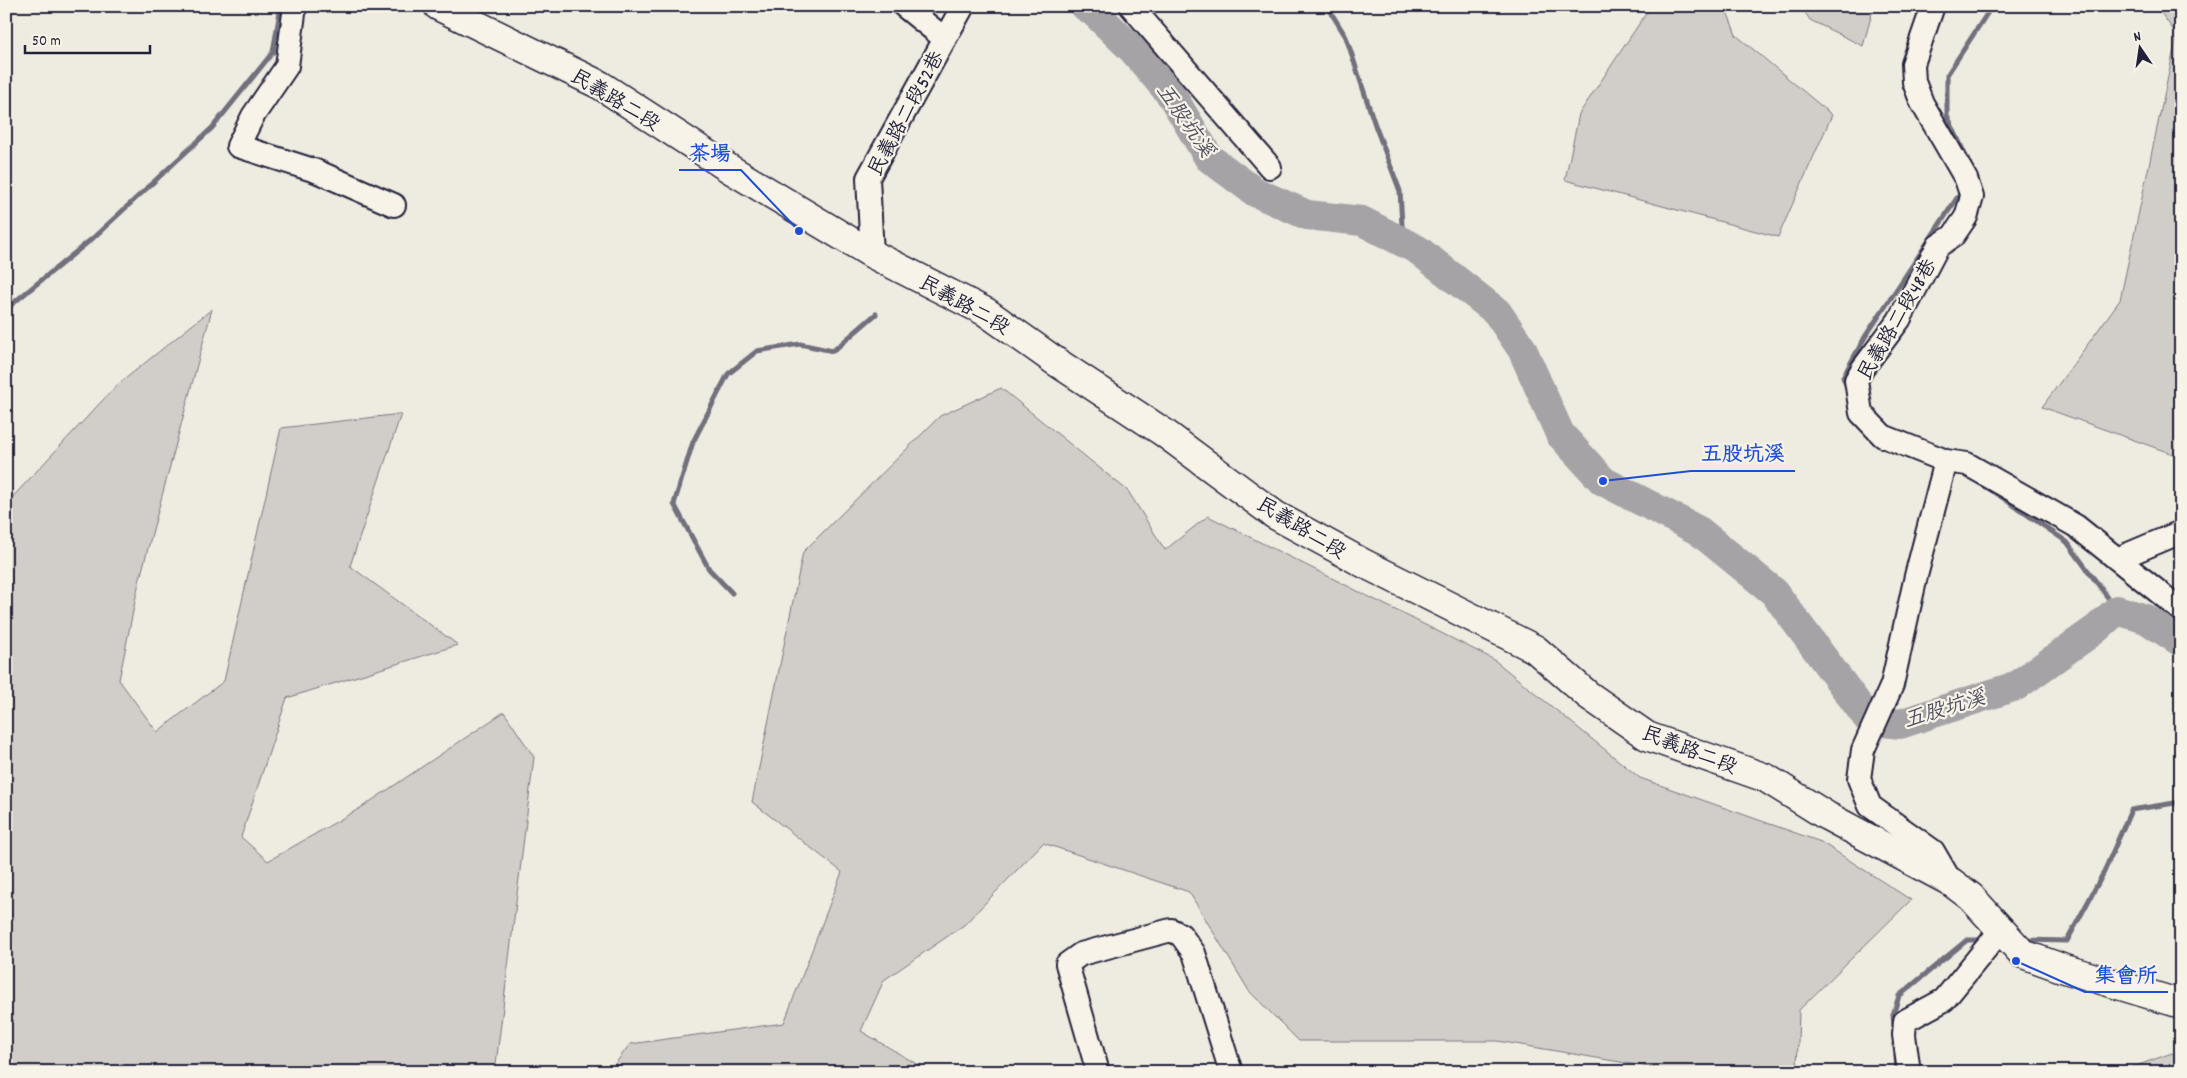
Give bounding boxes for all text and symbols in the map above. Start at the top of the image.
scale bar [25,22,150,54]
north arrow [2114,22,2164,72]
text: N [2132,27,2143,48]
text: 50 m [32,31,61,53]
street label: 民義路二段52巷 [863,46,953,182]
street label: 民義路二段 [564,64,665,139]
water label: 五股坑溪 [1147,79,1220,166]
callout: 茶場 [679,134,741,170]
text: 茶場 [689,141,731,171]
street label: 民義路二段48巷 [1852,254,1945,387]
street label: 民義路二段 [913,270,1014,343]
callout: 五股坑溪 [1691,435,1795,471]
text: 五股坑溪 [1701,441,1785,471]
street label: 民義路二段 [1250,492,1351,567]
water label: 五股坑溪 [1900,684,1990,737]
street label: 民義路二段 [1637,721,1741,783]
callout: 集會所 [2085,956,2168,992]
text: 集會所 [2095,963,2158,993]

